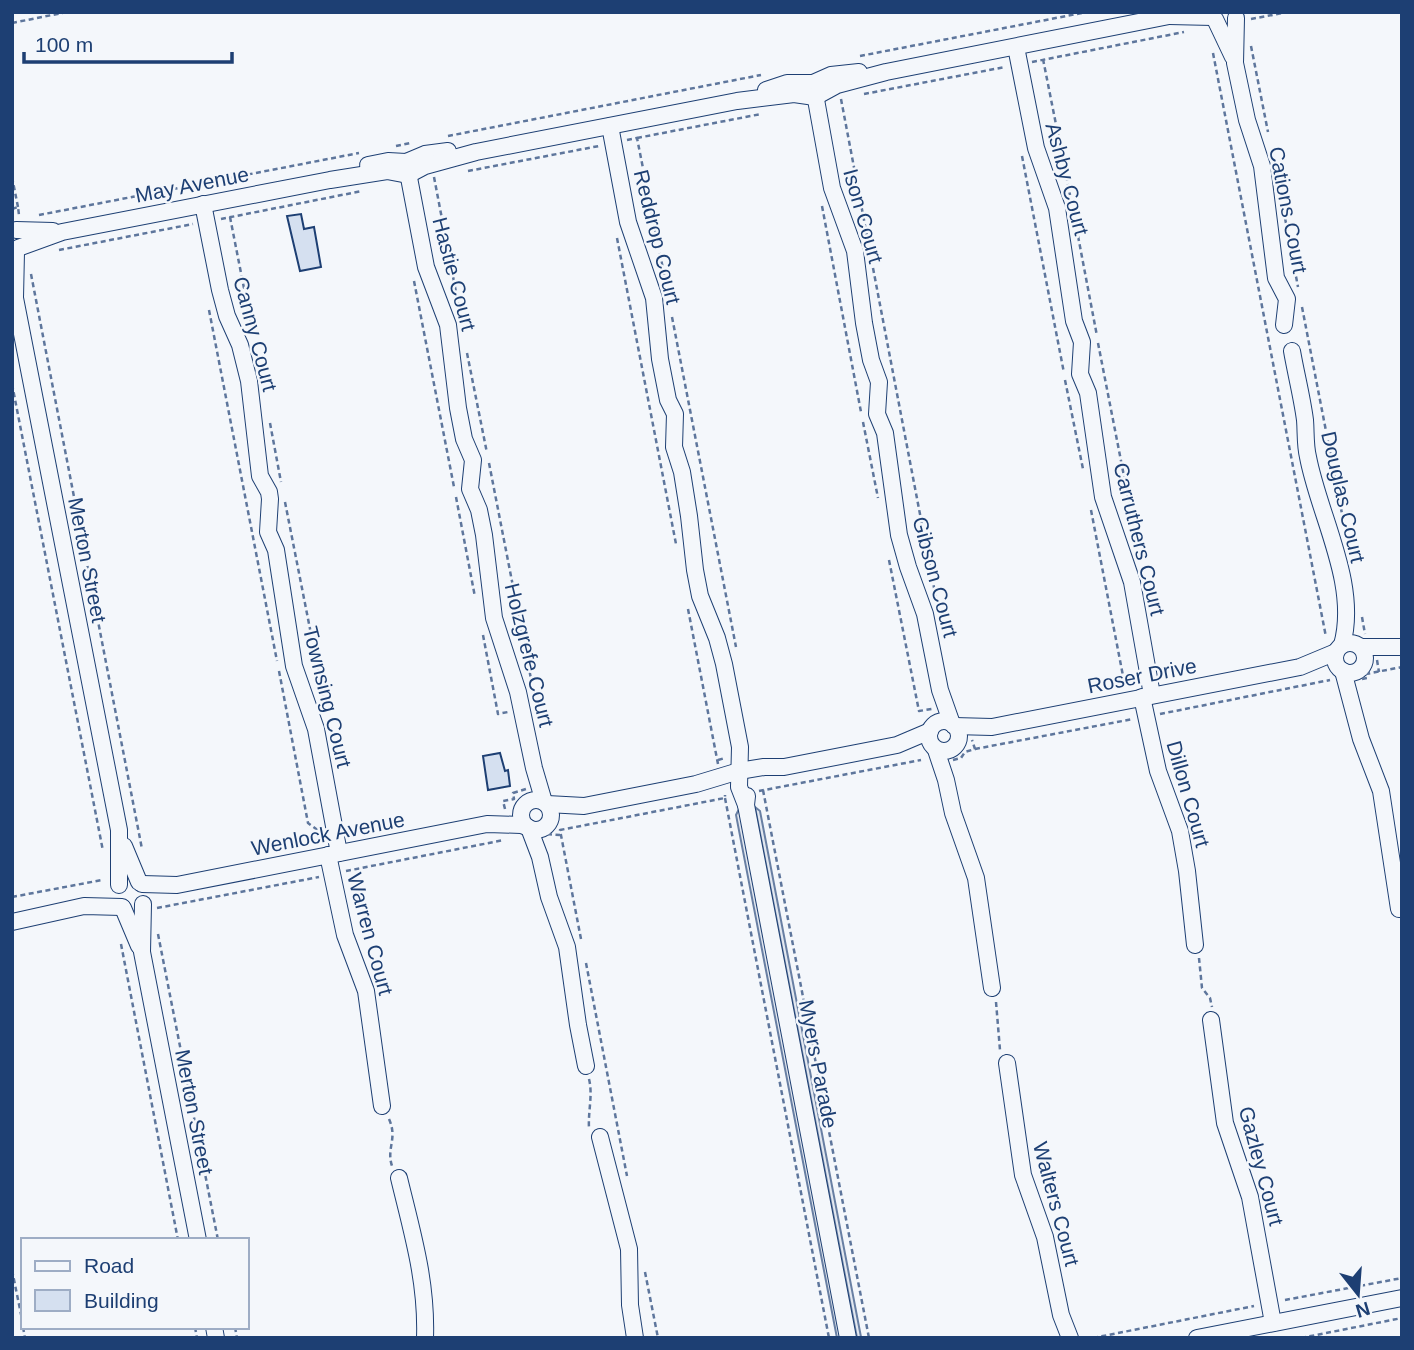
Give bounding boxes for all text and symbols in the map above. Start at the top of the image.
scale bar [24,21,233,65]
text: 100 m [35,33,93,56]
street label: Ashby Court [1041,120,1094,238]
street label: Cations Court [1265,145,1312,275]
street label: May Avenue [133,162,251,207]
street label: Ison Court [839,166,888,266]
street label: Reddrop Court [630,167,685,307]
street label: Hastie Court [428,215,481,333]
street label: Canny Court [229,274,282,394]
street label: Douglas Court [1317,429,1370,565]
street label: Carruthers Court [1109,460,1170,618]
street label: Merton Street [64,495,111,625]
street label: Gibson Court [908,514,963,640]
street label: Holzgrefe Court [501,581,558,729]
street label: Townsing Court [299,624,356,770]
street label: Roser Drive [1085,654,1199,697]
street label: Dillon Court [1162,738,1215,850]
street label: Wenlock Avenue [249,807,407,860]
street label: Warren Court [343,870,398,997]
street label: Myers Parade [795,998,842,1130]
street label: Merton Street [171,1047,218,1177]
street label: Gazley Court [1235,1104,1288,1228]
street label: Walters Court [1029,1139,1084,1269]
legend [21,1238,248,1329]
text: Road [84,1254,134,1277]
north arrow [1323,1259,1393,1329]
text: Building [84,1289,159,1312]
text: N [1353,1298,1372,1322]

